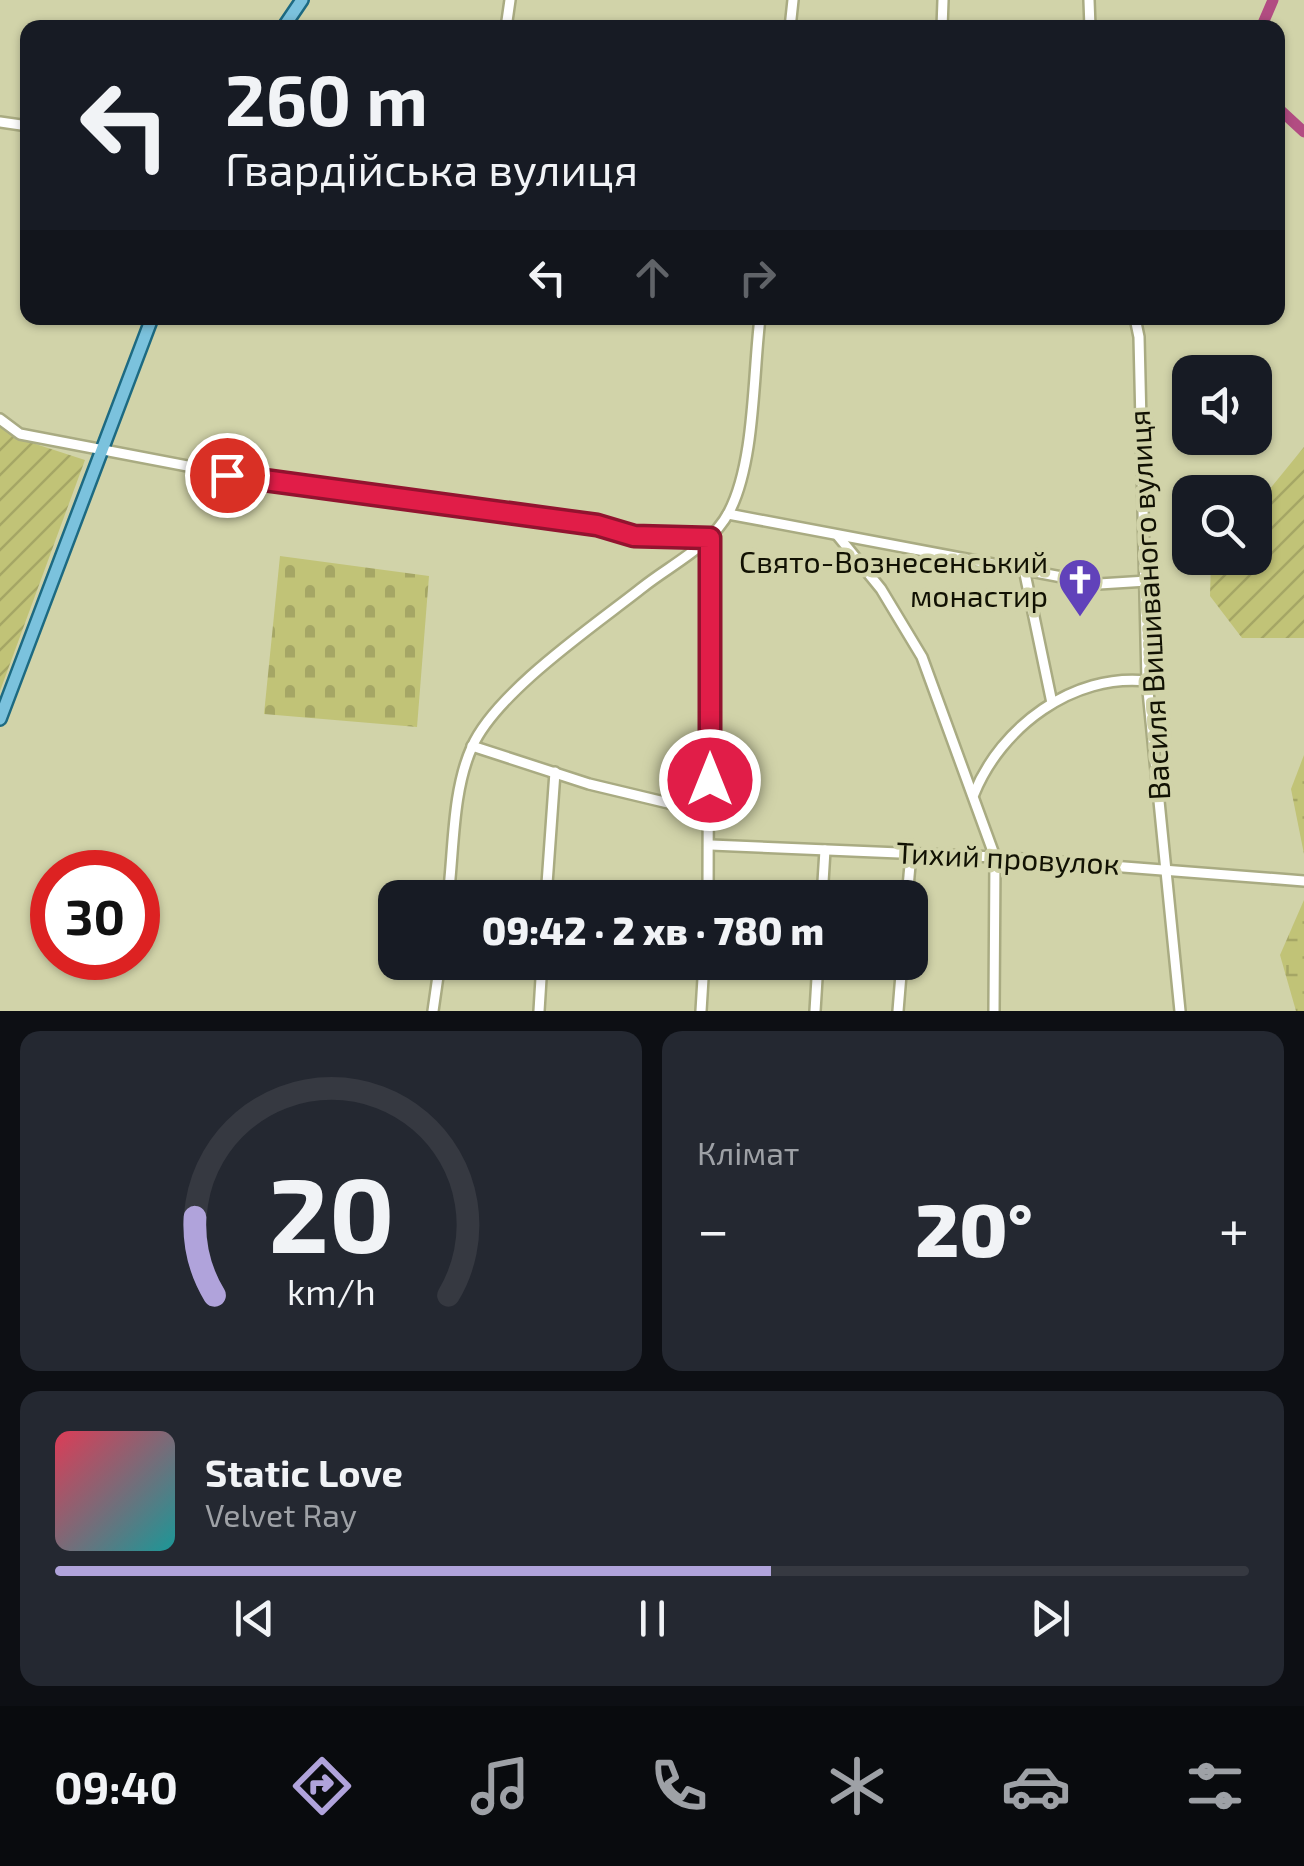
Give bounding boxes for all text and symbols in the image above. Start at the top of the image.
text: 260 m [225,56,428,140]
icon: left [60,60,190,190]
text: Гвардійська вулиця [225,141,638,195]
icon: left [520,250,575,305]
icon: ahead [625,250,680,305]
icon: right [730,250,785,305]
map controls [1172,355,1272,575]
button: sound [1172,355,1272,455]
street label: Василя Вишиваного вулиця [1120,409,1177,801]
pin [185,433,270,518]
icon: arrive [200,448,255,503]
button: search [1172,475,1272,575]
place label: Cвято-Вознесенський монастир [739,543,1048,613]
church icon: Cвято-Вознесенський монастир [1057,557,1103,618]
position arrow [658,728,762,832]
street label: Тихий провулок [895,833,1121,882]
speed limit sign: 30 [30,850,160,980]
text: 09:42 · 2 хв · 780 m [482,907,824,953]
text: Клімат [697,1133,800,1171]
text: 20 [268,1149,394,1274]
text: 20° [915,1182,1033,1272]
text: − [697,1195,729,1261]
text: + [1219,1195,1249,1261]
text: km/h [287,1269,375,1312]
text: Static Love [205,1449,403,1495]
text: Velvet Ray [205,1495,357,1533]
icon: previous [227,1591,282,1646]
icon: pause [625,1591,680,1646]
icon: next [1023,1591,1078,1646]
icon: directions [287,1751,357,1821]
icon: music [465,1751,535,1821]
icon: phone [644,1751,714,1821]
icon: climate [822,1751,892,1821]
icon: car [1001,1751,1071,1821]
icon: filters [1180,1751,1250,1821]
text: 09:40 [54,1759,178,1813]

